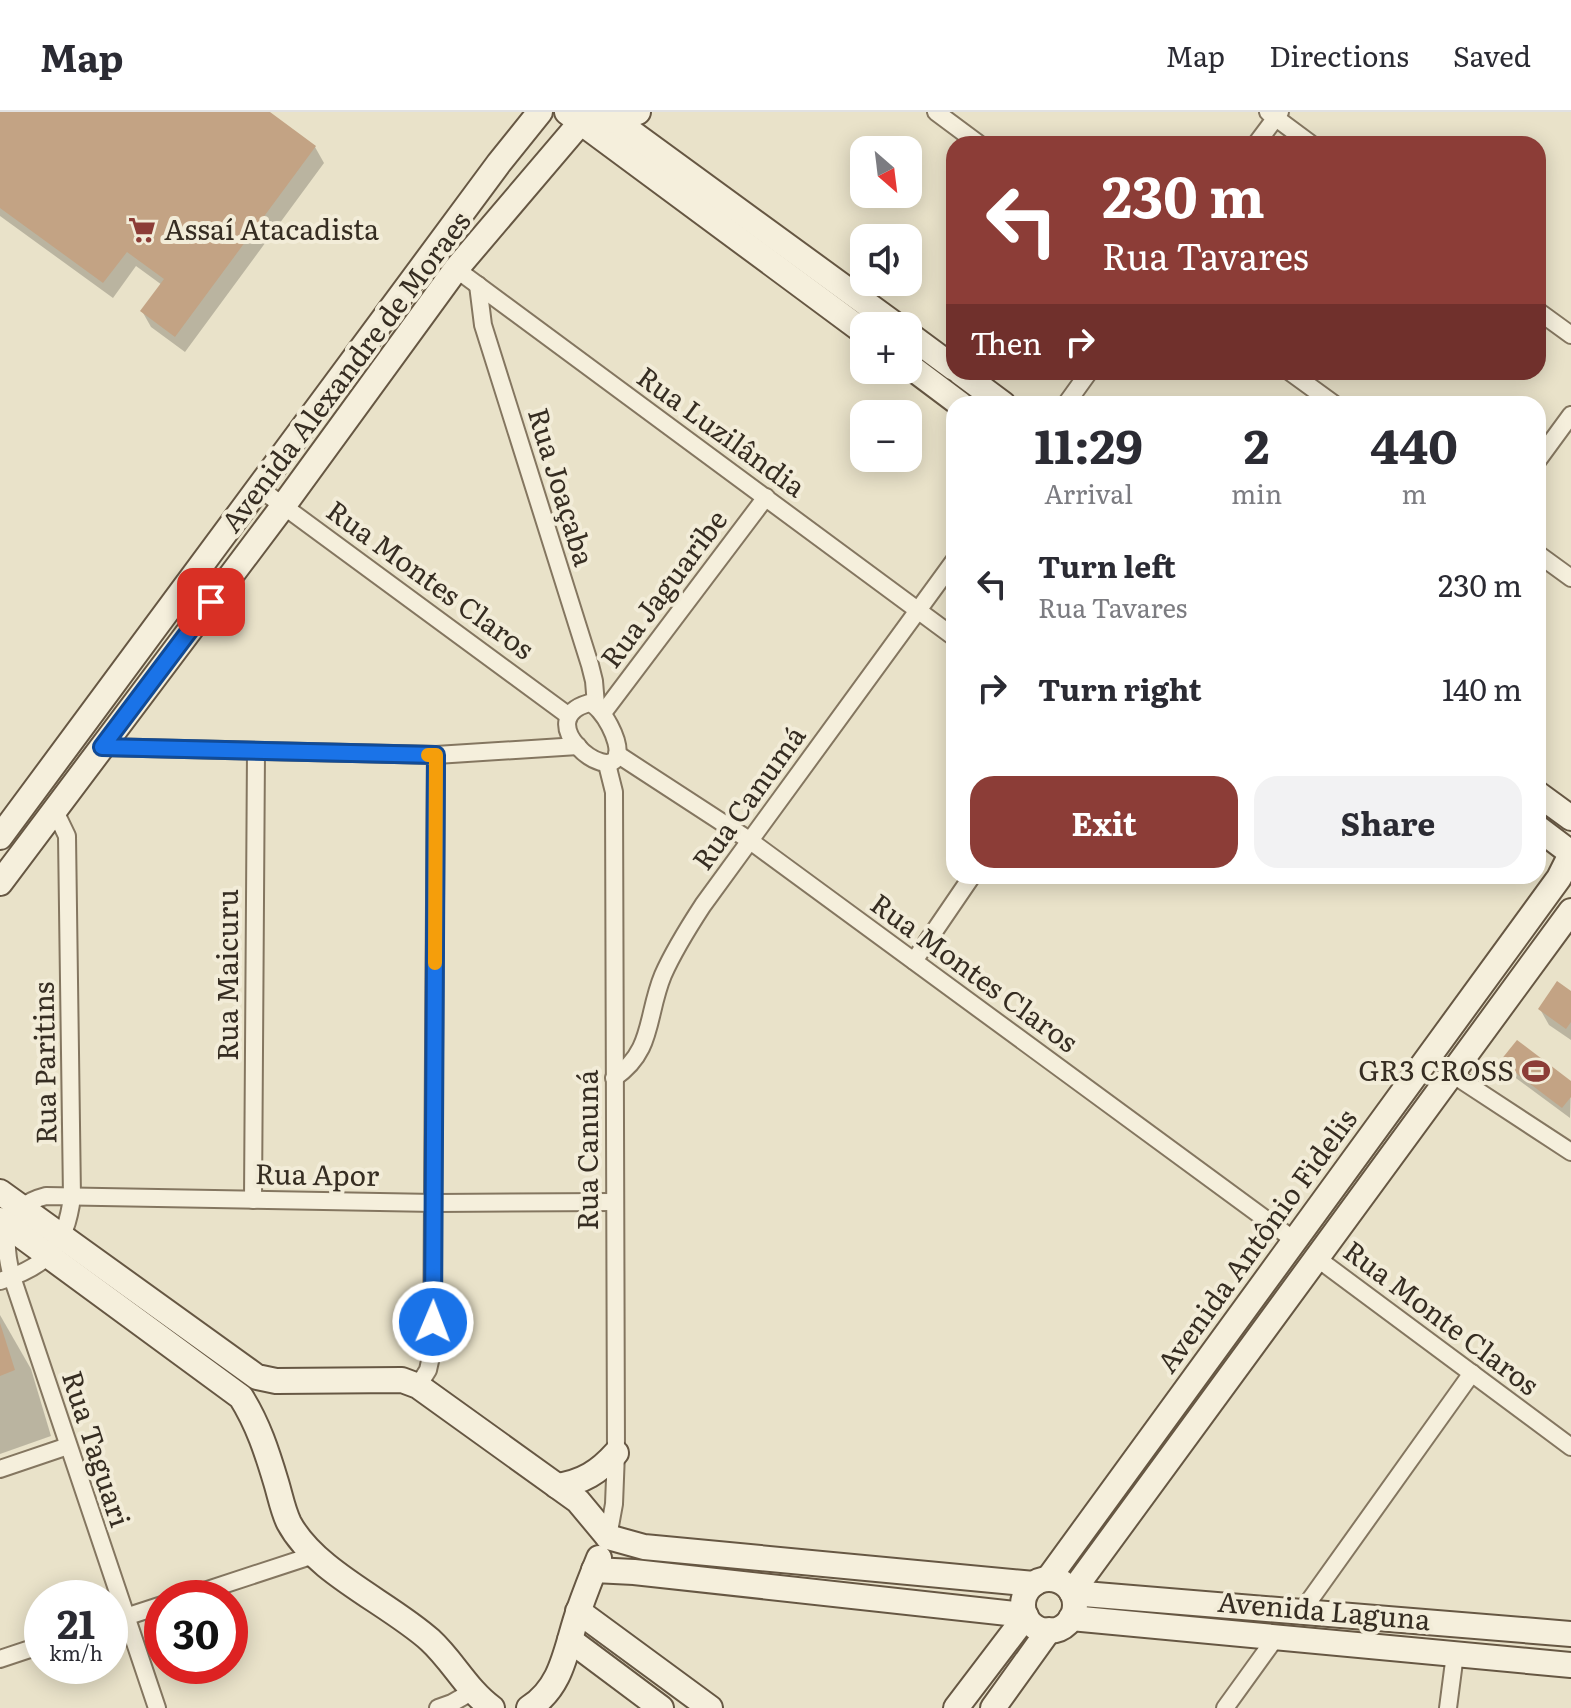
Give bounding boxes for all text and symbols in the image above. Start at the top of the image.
text: Map [40,27,124,84]
text: Map [1166,34,1225,76]
text: Directions [1269,34,1409,76]
text: Saved [1453,34,1531,76]
north arrow [850,136,922,208]
map controls [850,136,922,472]
text: 230 m [1102,152,1265,235]
icon: left [970,168,1074,272]
street label: Avenida Alexandre de Moraes [209,201,479,540]
place label: Assaí Atacadista [164,207,379,249]
supermarket icon: Assaí Atacadista [127,215,157,245]
button: sound [850,224,922,296]
text: Rua Tavares [1102,228,1309,281]
button: + [850,312,922,384]
text: Then [970,320,1042,364]
icon: right [1058,320,1102,364]
street label: Rua Luzilândia [629,355,815,506]
button: − [850,400,922,472]
street label: Rua Joaçaba [519,402,607,571]
text: 11:29 [1034,408,1143,479]
text: 2 [1244,408,1270,479]
text: 440 [1370,408,1458,479]
text: Arrival [1044,473,1133,512]
text: min [1231,473,1282,512]
text: m [1401,473,1427,512]
street label: Rua Montes Claros [319,489,544,668]
street label: Rua Jaguaribe [589,500,736,676]
text: Turn left [1038,543,1176,587]
icon: left [970,562,1014,606]
text: 230 m [1438,562,1522,606]
pin [177,568,245,636]
icon: arrive [189,580,233,624]
text: Rua Tavares [1038,587,1187,626]
icon: right [970,666,1014,710]
text: Turn right [1038,666,1202,710]
text: 140 m [1442,666,1522,710]
street label: Rua Canumá [681,716,814,878]
button: Exit [970,776,1238,868]
button: Share [1254,776,1522,868]
street label: Rua Montes Claros [863,882,1088,1061]
street label: Rua Maicuru [205,889,247,1061]
street label: Rua Paritins [21,981,65,1145]
place label: GR3 CROSS [1358,1048,1514,1090]
sports icon: GR3 CROSS [1521,1056,1551,1086]
street label: Rua Canuná [565,1070,607,1230]
street label: Avenida Antônio Fidelis [1145,1099,1366,1381]
street label: Rua Apor [255,1151,380,1195]
street label: Rua Monte Claros [1336,1229,1549,1404]
position arrow [391,1280,475,1364]
street label: Rua Taguari [53,1365,143,1532]
street label: Avenida Laguna [1216,1579,1433,1639]
speed limit sign: 30 [144,1580,248,1684]
text: 21 [57,1592,95,1651]
text: km/h [49,1637,103,1667]

